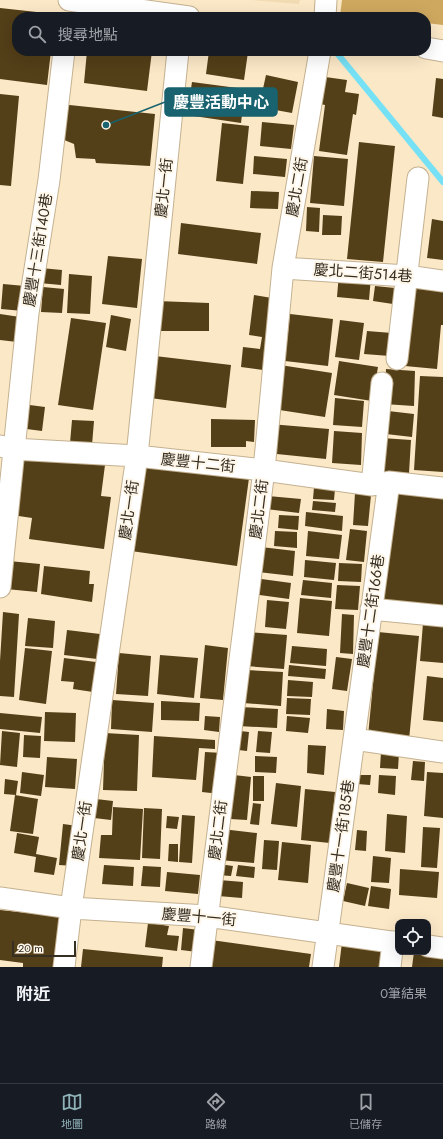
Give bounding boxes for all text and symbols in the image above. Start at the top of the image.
search box [12,12,431,56]
icon: search [26,23,48,45]
text: 搜尋地點 [58,24,118,46]
callout: 慶豐活動中心 [165,88,277,116]
text: 慶豐活動中心 [173,91,269,114]
street label: 慶北二街 [281,156,313,218]
street label: 慶北一街 [150,157,178,219]
street label: 慶豐十三街140巷 [18,192,58,308]
street label: 慶北二街514巷 [313,259,413,287]
street label: 慶豐十二街 [160,448,236,478]
street label: 慶北二街 [244,478,274,540]
street label: 慶北一街 [114,479,144,541]
street label: 慶豐十二街166巷 [352,553,390,669]
street label: 慶豐十一街185巷 [322,778,360,894]
street label: 慶北二街 [203,799,233,861]
street label: 慶北一街 [67,800,97,862]
street label: 慶豐十一街 [161,903,237,931]
map controls [395,919,431,955]
button: locate [395,919,431,955]
scale bar [12,939,76,958]
text: 20 m [18,940,43,956]
text: 附近 [16,982,50,1006]
text: 0筆結果 [380,984,427,1003]
tab: 地圖 [61,1091,83,1132]
tab: 路線 [205,1091,227,1132]
tab: 已儲存 [349,1091,382,1132]

